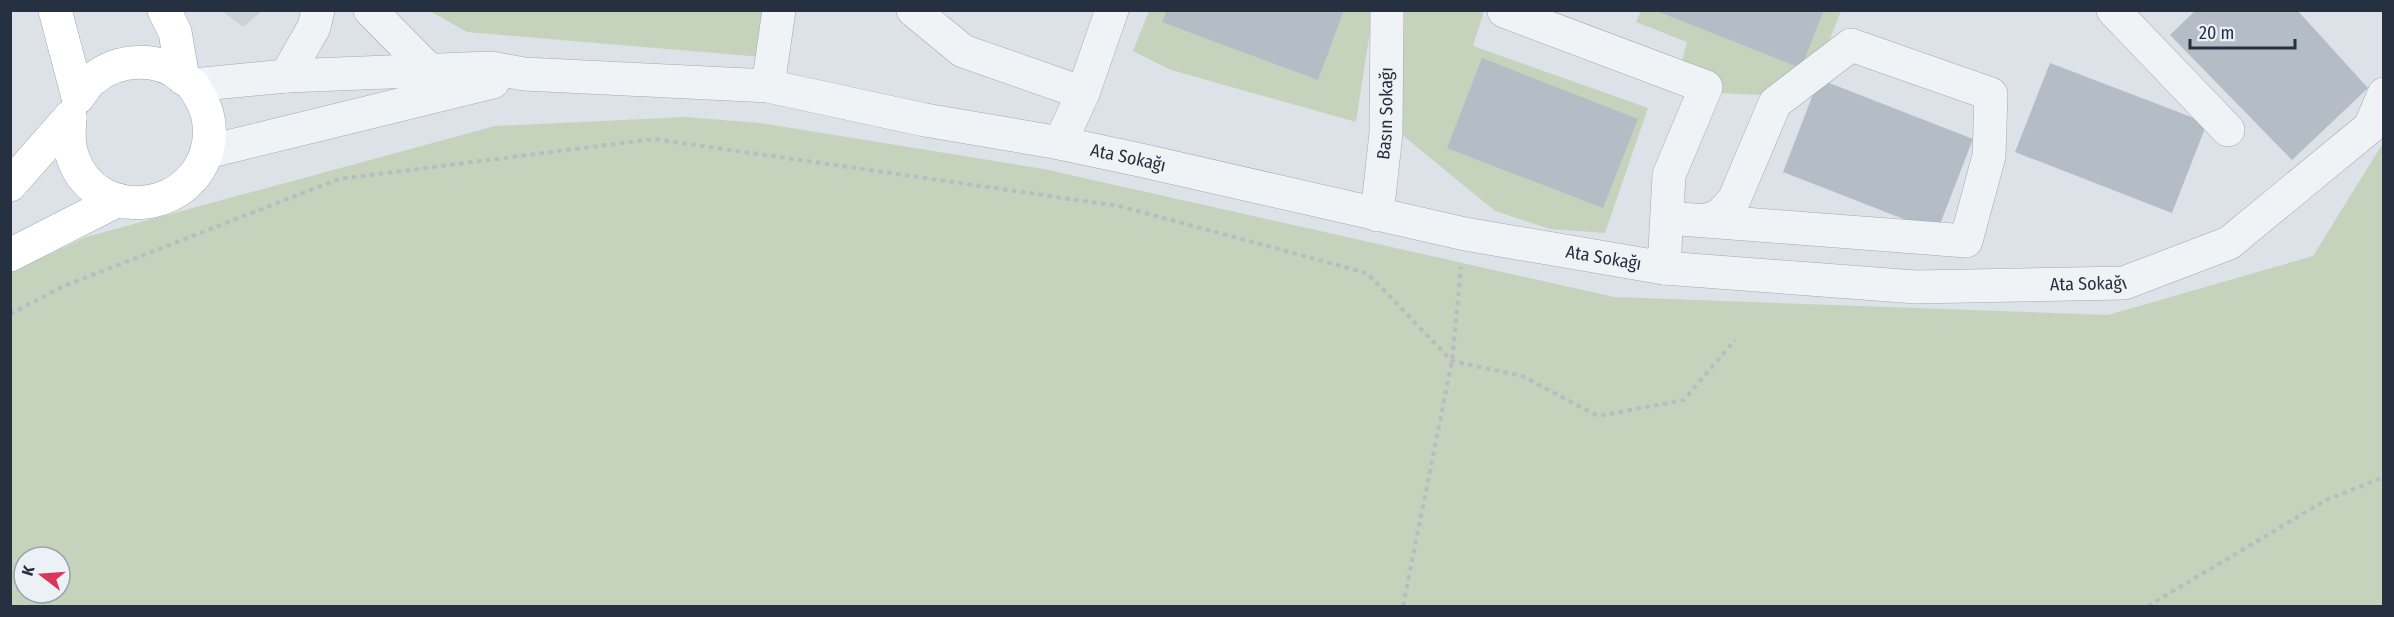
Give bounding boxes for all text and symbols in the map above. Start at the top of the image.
scale bar [2190,12,2295,50]
text: 20 m [2199,22,2234,44]
street label: Basın Sokağı [1372,67,1398,161]
street label: Ata Sokağı [1089,139,1168,177]
street label: Ata Sokağı [1564,240,1643,275]
street label: Ata Sokağı [2050,272,2130,295]
north arrow [12,545,72,605]
text: K [18,563,39,578]

